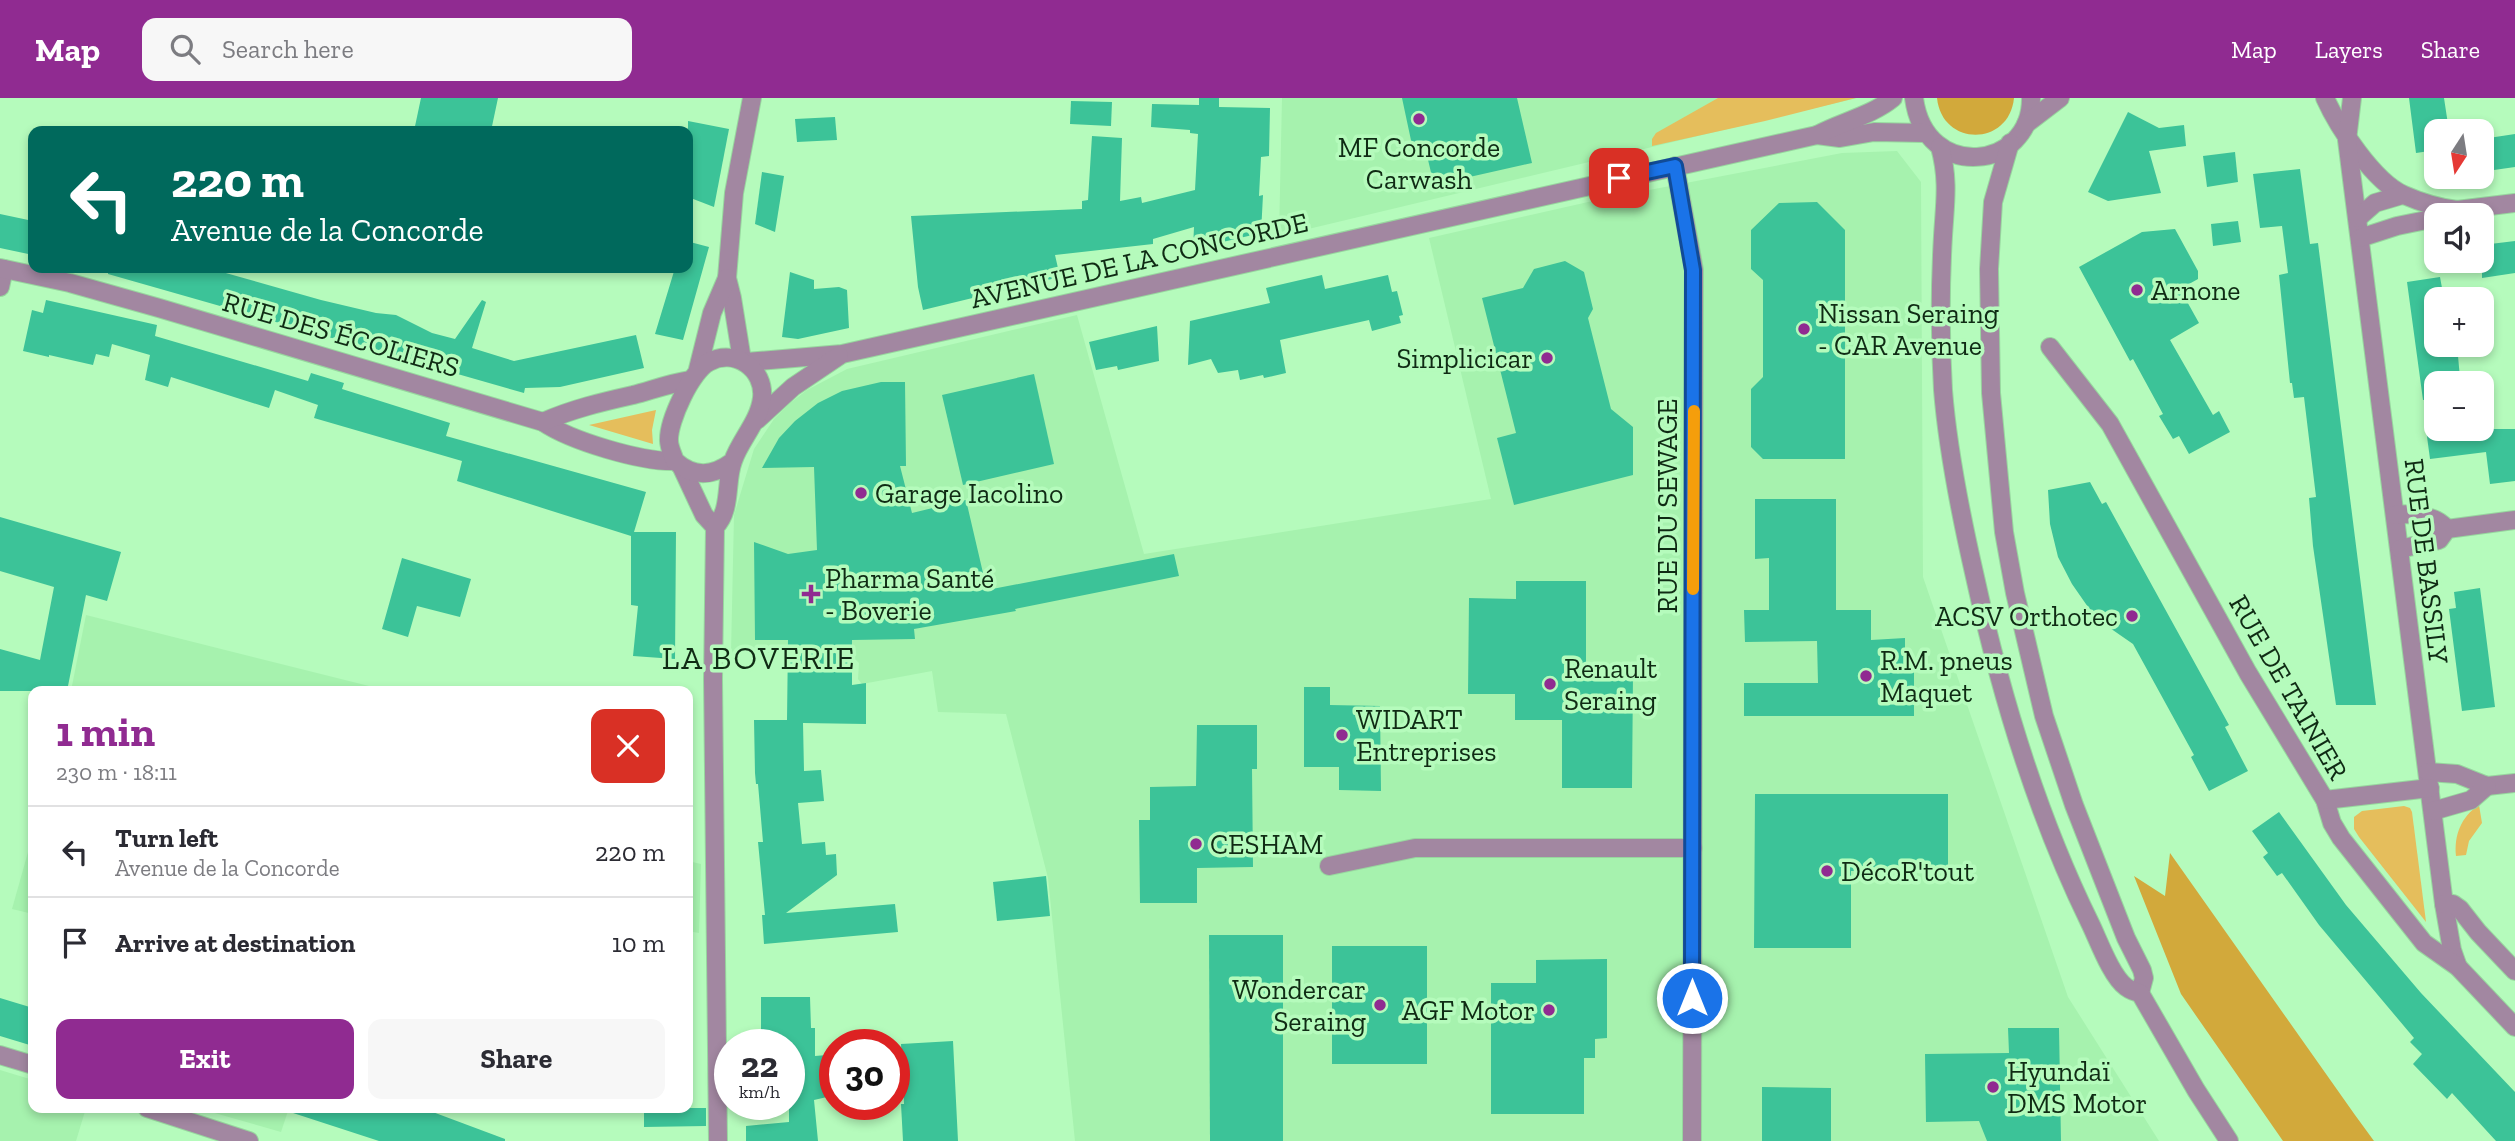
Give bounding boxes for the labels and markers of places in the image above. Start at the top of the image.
marker: MF Concorde Carwash [1411,111,1427,127]
place label: MF Concorde Carwash [1338,131,1500,196]
pin [1589,148,1649,208]
place label: Arnone [2151,274,2241,307]
marker: Arnone [2129,282,2145,298]
place label: Nissan Seraing - CAR Avenue [1818,297,1999,362]
marker: Nissan Seraing - CAR Avenue [1796,321,1812,337]
place label: Simplicicar [1396,342,1533,375]
marker: Simplicicar [1539,350,1555,366]
place label: Garage Iacolino [875,477,1063,510]
marker: Garage Iacolino [853,485,869,501]
place label: Pharma Santé - Boverie [825,562,994,627]
marker: Pharma Santé - Boverie [803,586,819,602]
place label: ACSV Orthotec [1935,600,2118,633]
marker: ACSV Orthotec [2124,608,2140,624]
place label: R.M. pneus Maquet [1880,644,2013,709]
place label: Renault Seraing [1564,652,1658,717]
marker: R.M. pneus Maquet [1858,668,1874,684]
marker: Renault Seraing [1542,676,1558,692]
place label: WIDART Entreprises [1356,703,1497,768]
marker: WIDART Entreprises [1334,727,1350,743]
place label: CESHAM [1210,828,1323,861]
marker: CESHAM [1188,836,1204,852]
place label: DécoR'tout [1841,855,1975,888]
marker: DécoR'tout [1819,863,1835,879]
place label: Wondercar Seraing [1232,973,1366,1038]
place label: AGF Motor [1402,994,1535,1027]
marker: Wondercar Seraing [1372,997,1388,1013]
marker: AGF Motor [1541,1002,1557,1018]
place label: Hyundaï DMS Motor [2007,1055,2147,1120]
marker: Hyundaï DMS Motor [1985,1079,2001,1095]

